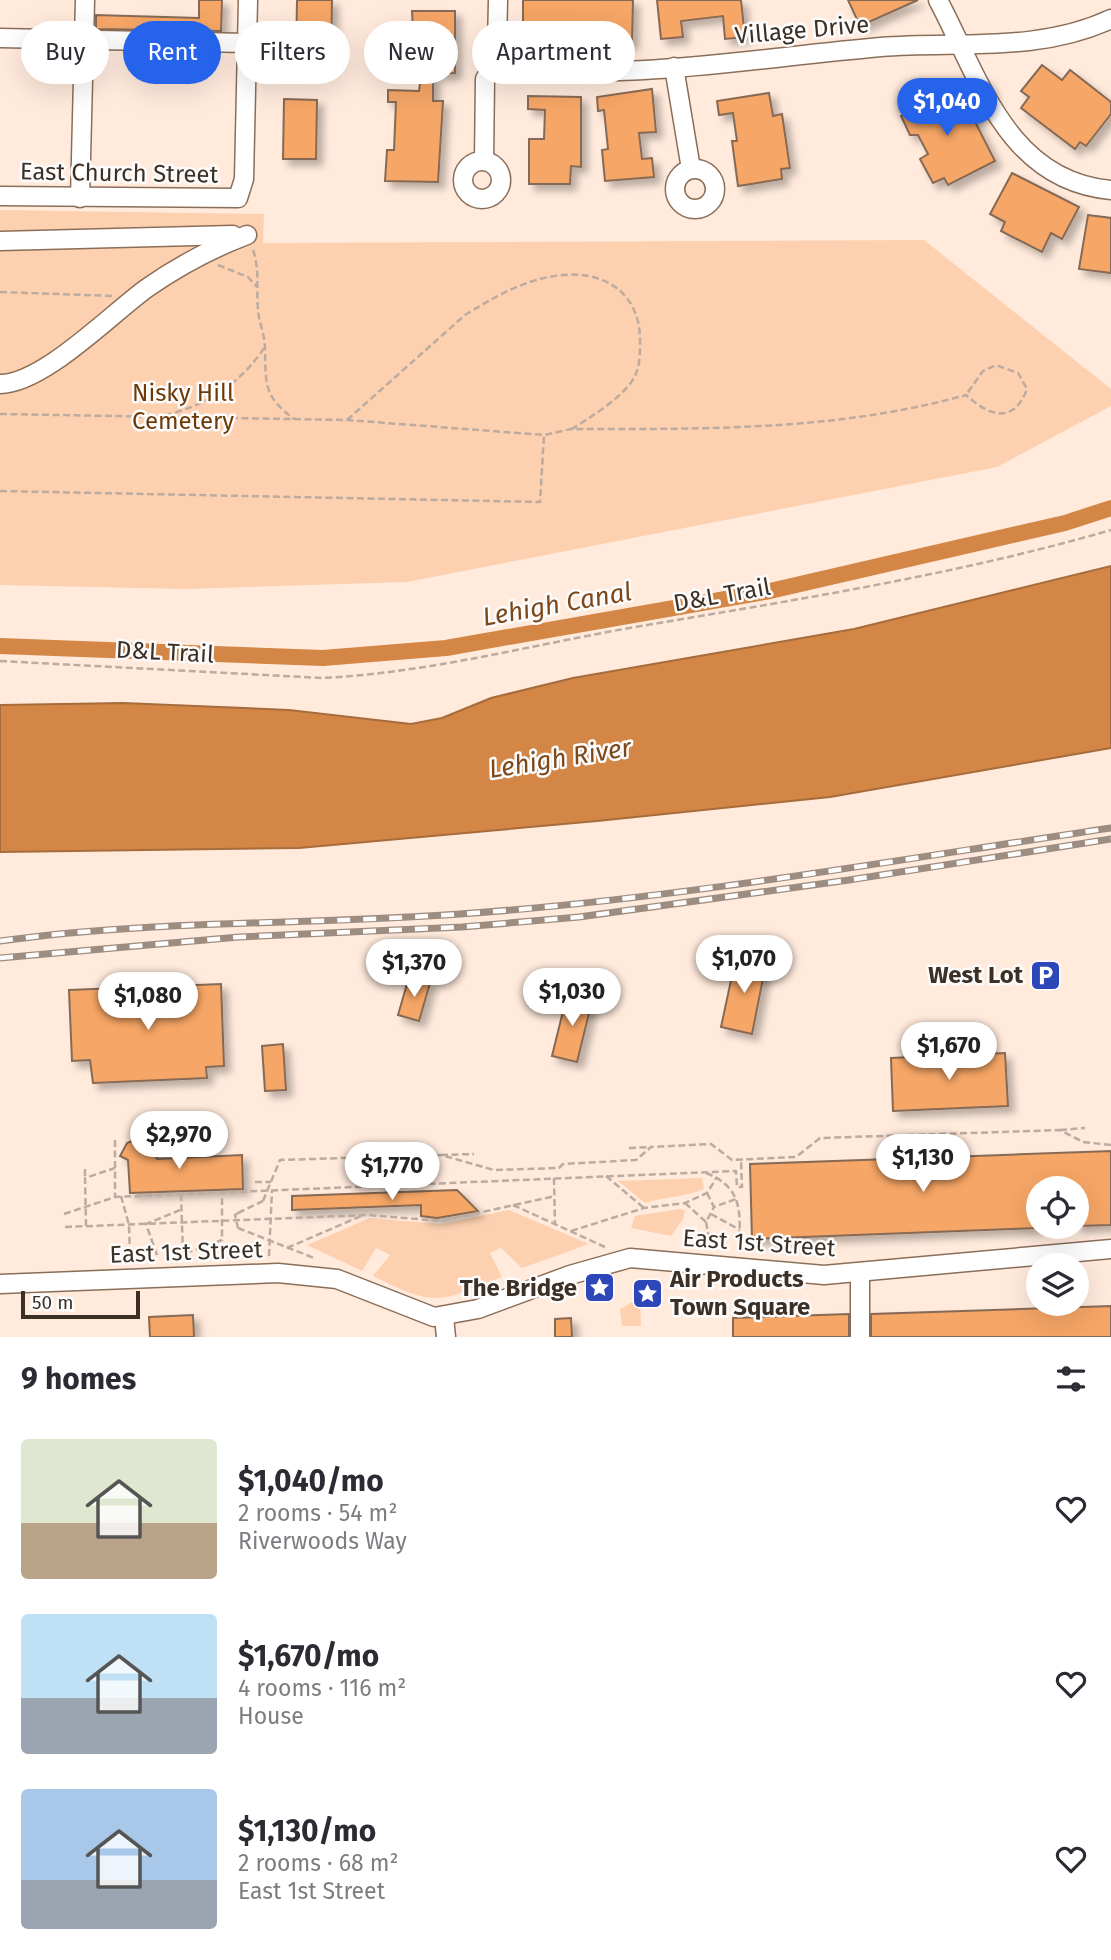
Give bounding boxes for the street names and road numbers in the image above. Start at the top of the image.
street label: Village Drive [734,10,870,50]
street label: East Church Street [20,157,219,189]
street label: D&L Trail [671,573,773,617]
street label: D&L Trail [115,635,215,669]
street label: East 1st Street [682,1224,837,1262]
street label: East 1st Street [109,1235,263,1269]

